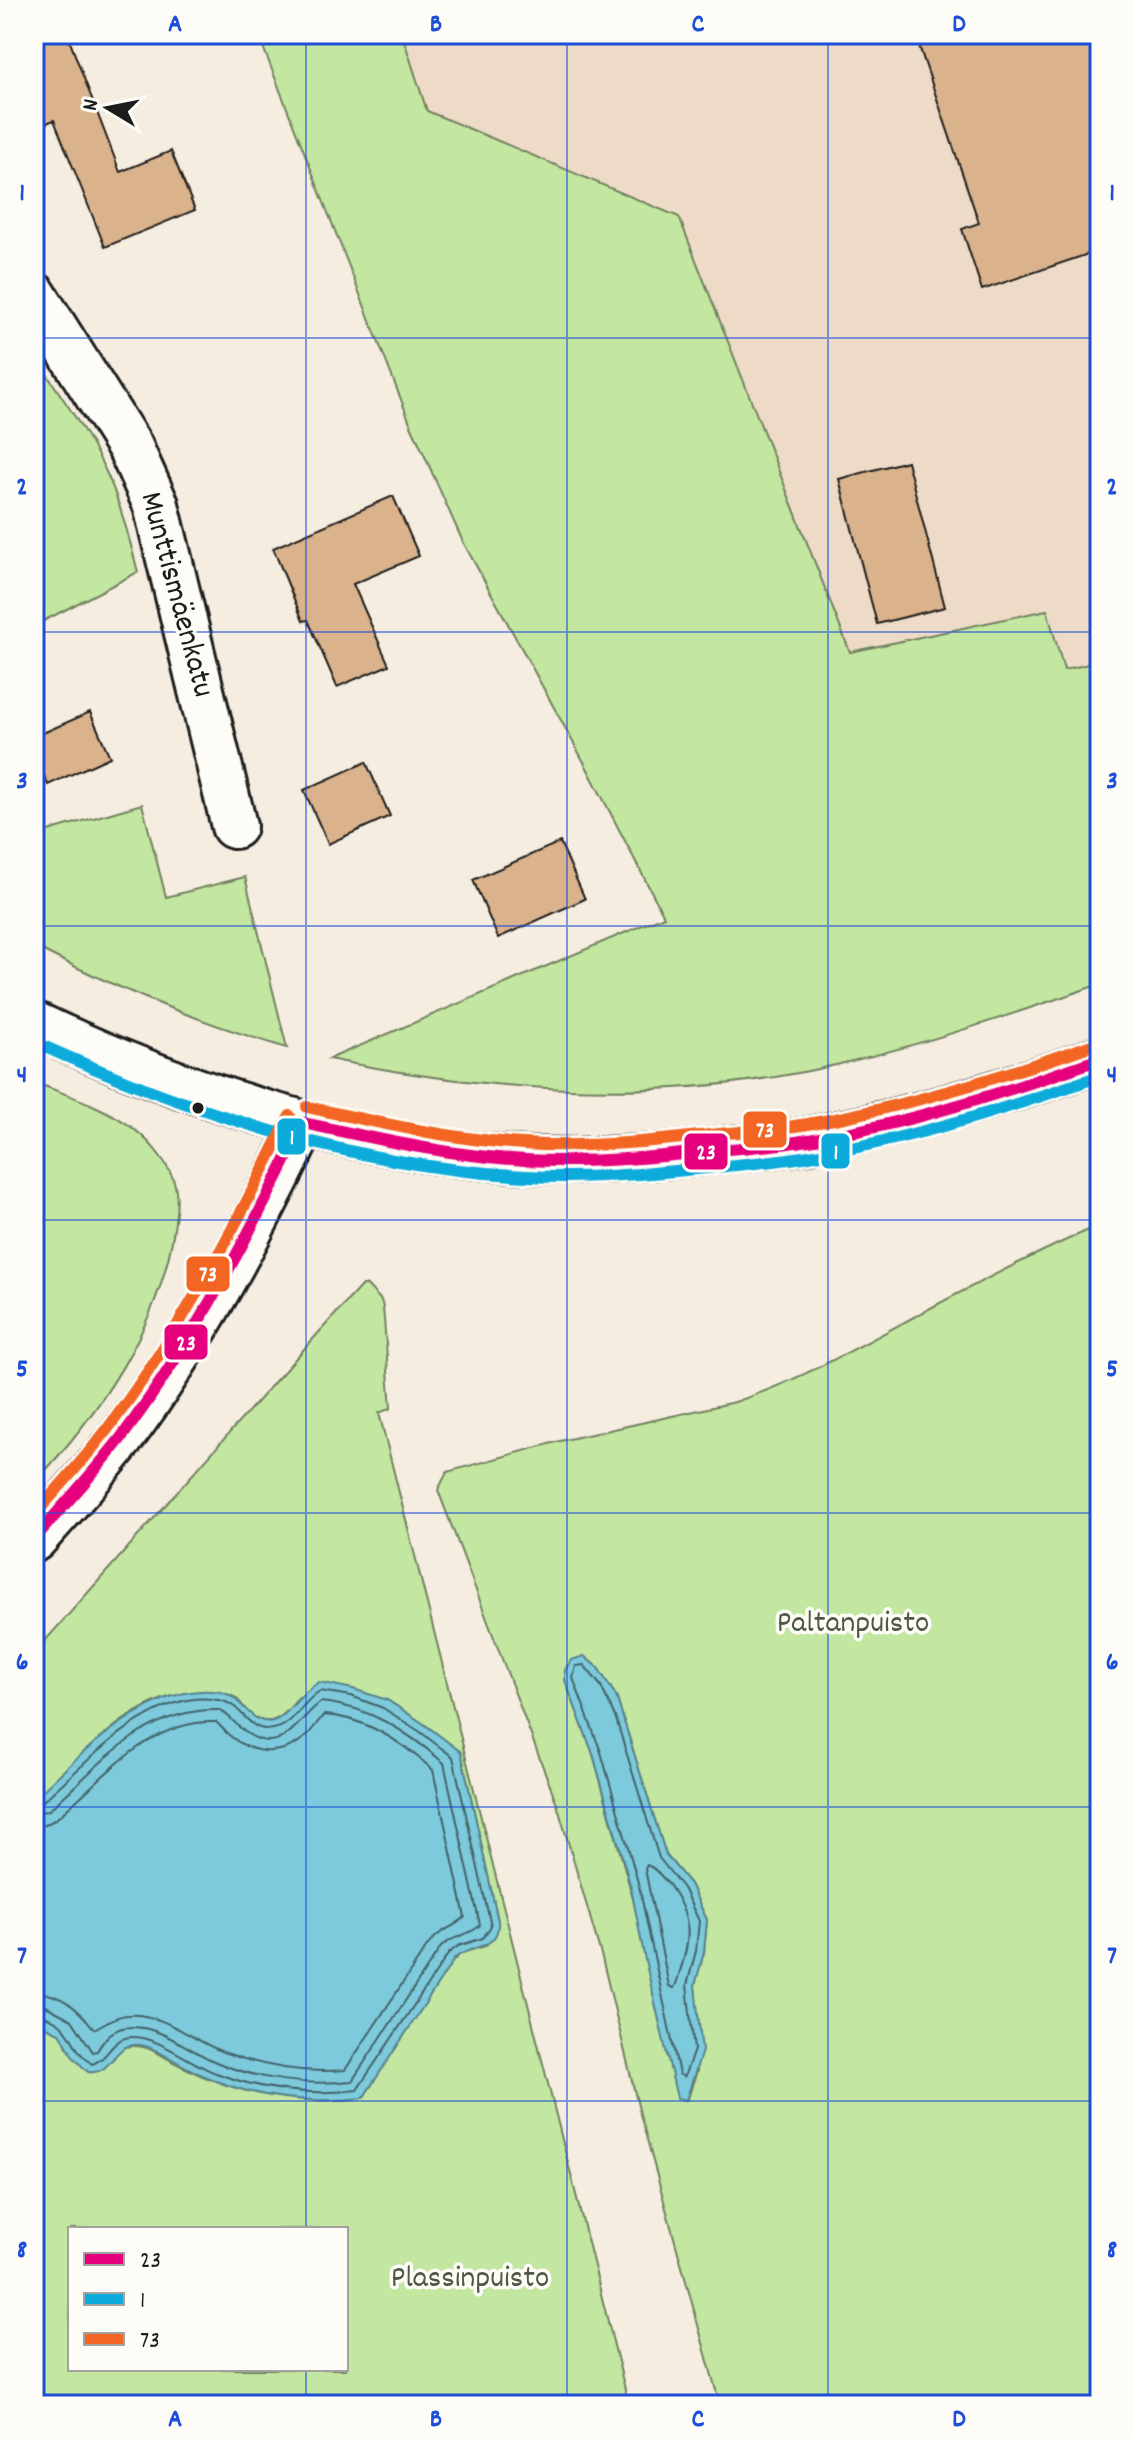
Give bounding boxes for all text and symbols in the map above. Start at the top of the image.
text: A [168,7,182,44]
text: B [430,7,442,44]
text: C [692,7,705,44]
text: D [952,7,966,44]
north arrow [68,68,148,148]
text: N [76,97,108,113]
text: 1 [19,176,25,213]
text: 1 [1109,176,1115,213]
text: 2 [16,470,28,507]
text: 2 [1106,470,1118,507]
street label: Munttismäenkatu [126,487,224,703]
text: 3 [16,764,28,801]
text: 3 [1106,764,1118,801]
text: 4 [17,1058,27,1095]
text: 4 [1107,1058,1117,1095]
unlabelled marker [190,1100,206,1116]
line badge: 73 [742,1110,788,1149]
line badge: 1 [276,1117,307,1156]
text: 73 [756,1117,774,1148]
text: 1 [290,1124,294,1155]
line badge: 23 [683,1132,729,1171]
line badge: 1 [820,1132,851,1170]
text: 23 [696,1139,716,1170]
text: 1 [834,1139,838,1170]
line badge: 73 [185,1255,231,1293]
text: 73 [199,1261,217,1292]
line badge: 23 [163,1323,209,1361]
text: 23 [176,1330,196,1361]
text: 5 [16,1352,28,1389]
text: 5 [1106,1352,1118,1389]
park label: Paltanpuisto [777,1602,929,1648]
text: 6 [16,1645,28,1682]
text: 6 [1106,1645,1118,1682]
text: 7 [17,1939,27,1976]
text: 7 [1107,1939,1117,1976]
legend [68,2227,348,2371]
text: 8 [17,2233,27,2270]
text: 8 [1107,2233,1117,2270]
text: 23 [140,2245,161,2279]
park label: Plassinpuisto [391,2257,549,2303]
text: 1 [140,2285,145,2319]
text: 73 [140,2325,160,2359]
text: A [168,2402,182,2439]
text: B [430,2402,442,2439]
text: C [692,2402,705,2439]
text: D [952,2402,966,2439]

